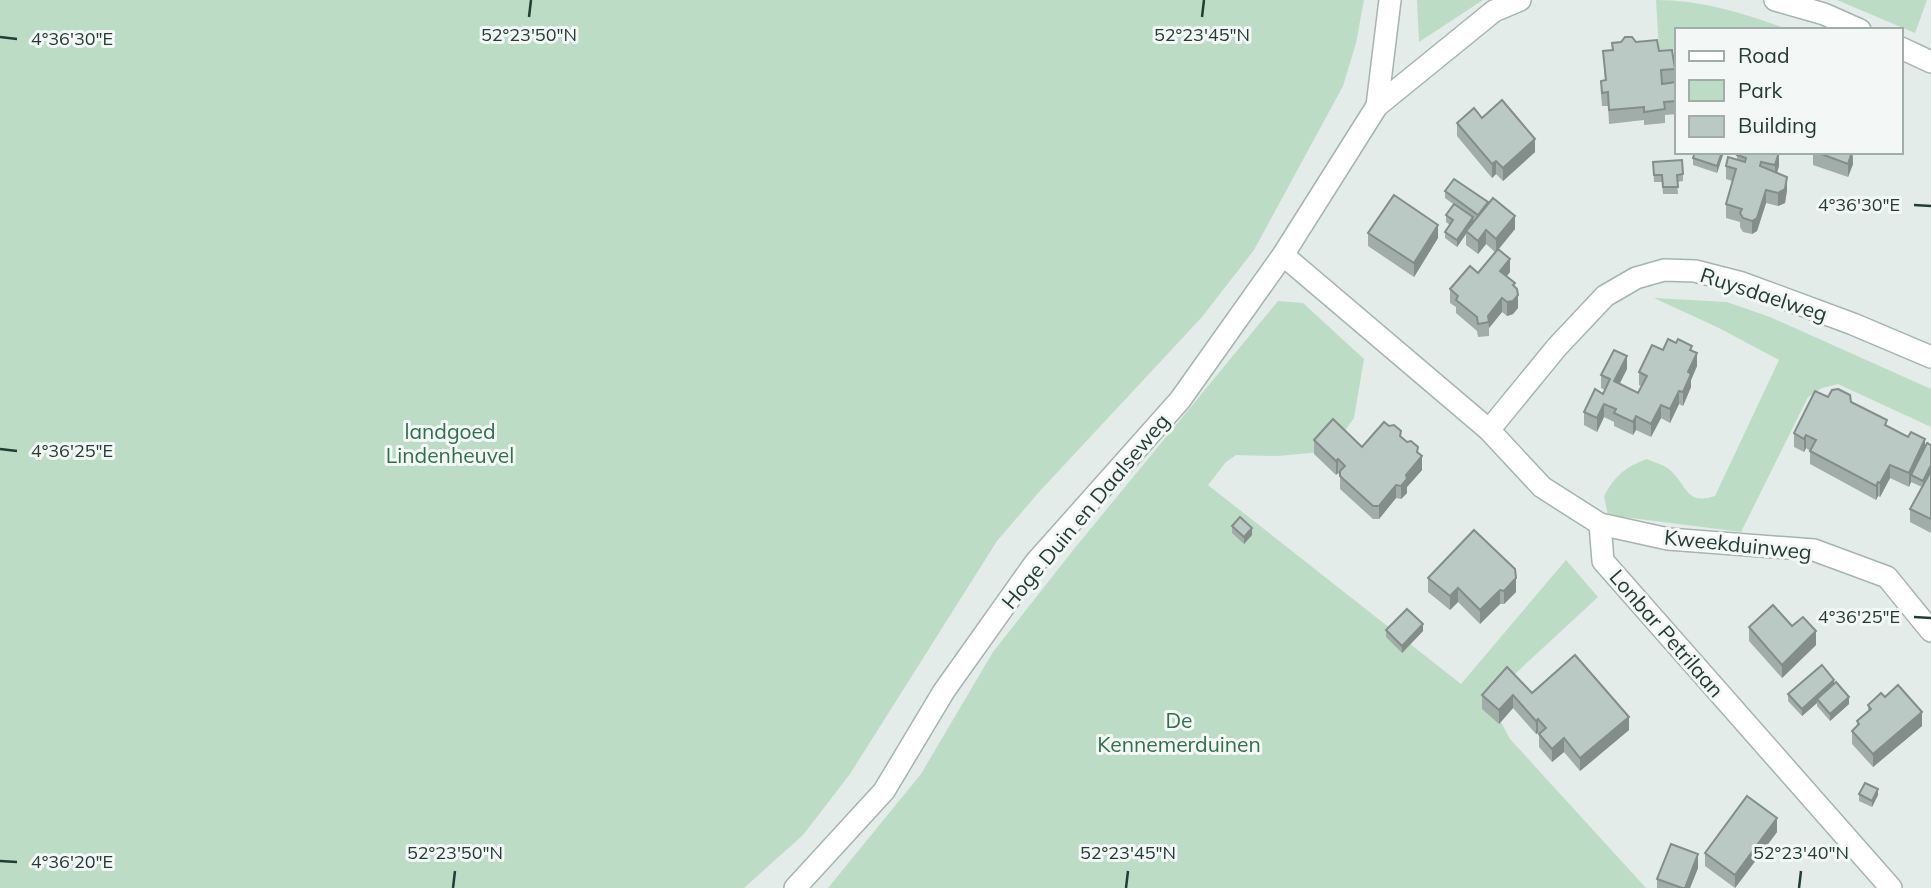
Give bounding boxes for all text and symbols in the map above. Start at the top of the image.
text: 52°23'50"N [481,23,577,46]
text: 52°23'45"N [1154,23,1250,46]
text: 4°36'30"E [31,27,113,50]
legend [1675,28,1903,154]
text: Road [1738,42,1789,68]
text: Park [1738,77,1782,103]
text: Building [1738,112,1817,138]
text: 4°36'30"E [1818,193,1900,216]
street label: Ruysdaelweg [1697,261,1831,327]
street label: Hoge Duin en Daalseweg [996,408,1174,614]
park label: landgoed Lindenheuvel [386,418,514,468]
text: 4°36'25"E [31,439,113,462]
street label: Kweekduinweg [1663,523,1813,565]
street label: Lonbar Petrilaan [1604,564,1730,702]
text: 4°36'25"E [1818,605,1900,628]
park label: De Kennemerduinen [1097,707,1261,757]
text: 52°23'50"N [407,841,503,864]
text: 52°23'45"N [1080,841,1176,864]
text: 52°23'40"N [1753,841,1849,864]
text: 4°36'20"E [31,850,113,873]

